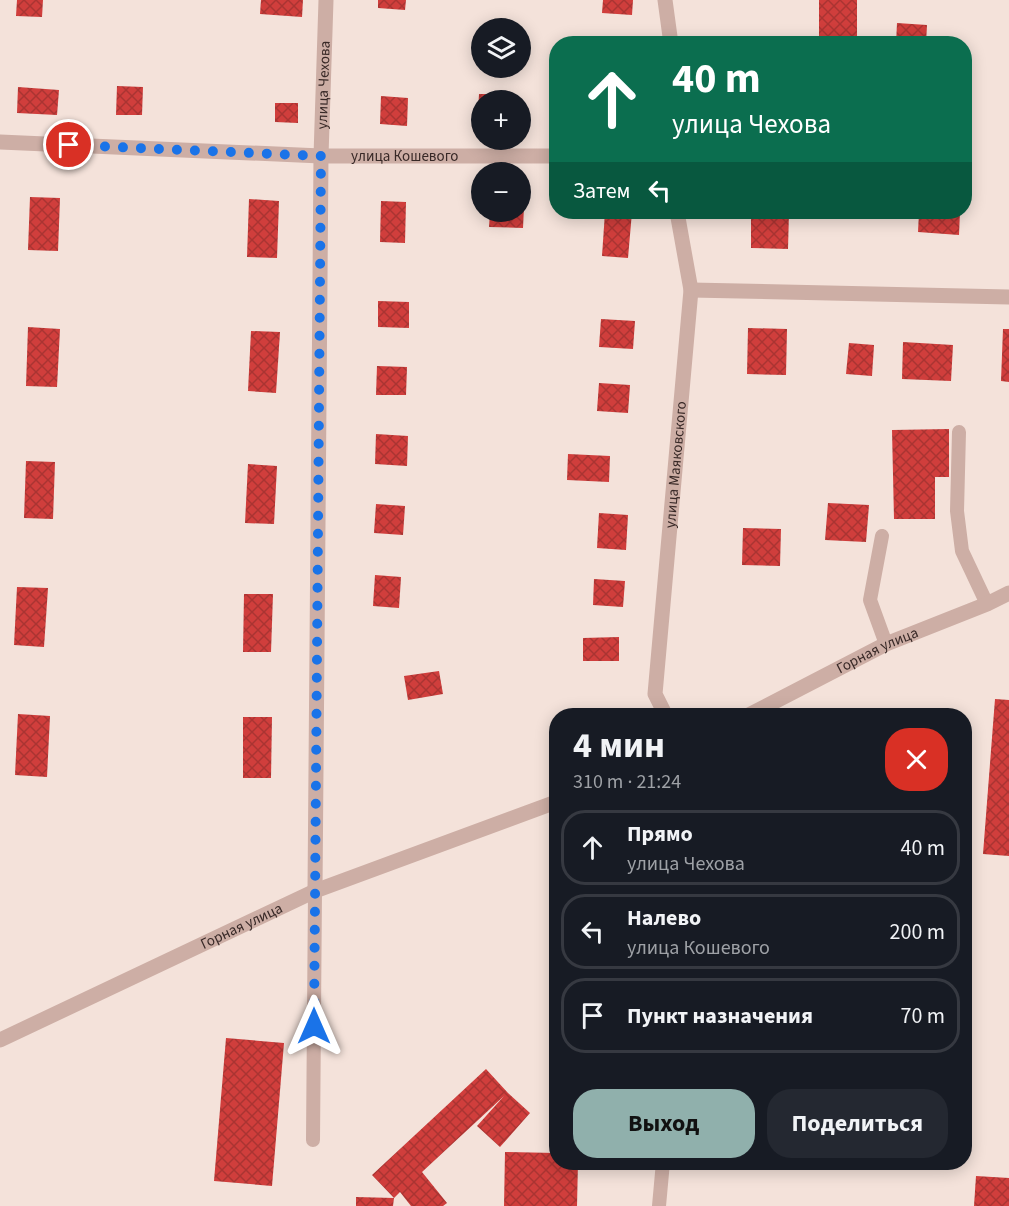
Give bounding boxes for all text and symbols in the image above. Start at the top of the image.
map controls [471,18,531,222]
button: layers [471,18,531,78]
street label: улица Чехова [312,41,336,130]
text: 40 m [672,49,761,109]
icon: ahead [573,60,651,138]
button: + [471,90,531,150]
text: улица Чехова [672,105,831,144]
pin [43,119,94,170]
icon: arrive [52,128,85,161]
street label: улица Кошевого [351,146,458,167]
button: − [471,162,531,222]
icon: left [643,174,676,207]
text: Затем [573,175,631,207]
street label: улица Маяковского [660,400,692,529]
street label: Горная улица [833,622,921,679]
text: 4 мин [573,720,665,771]
button: close [885,728,948,791]
text: 310 m · 21:24 [573,768,681,796]
text: Прямо [627,818,693,850]
icon: ahead [576,831,609,864]
text: 40 m [900,832,945,864]
text: улица Чехова [627,850,745,878]
street label: Горная улица [197,898,286,955]
text: Налево [627,902,701,934]
icon: left [576,915,609,948]
text: 200 m [890,916,945,948]
text: улица Кошевого [627,934,770,962]
position arrow [282,994,346,1058]
icon: arrive [576,999,609,1032]
text: Пункт назначения [627,1000,813,1032]
text: 70 m [900,1000,945,1032]
button: Выход [573,1089,755,1158]
button: Поделиться [767,1089,948,1158]

